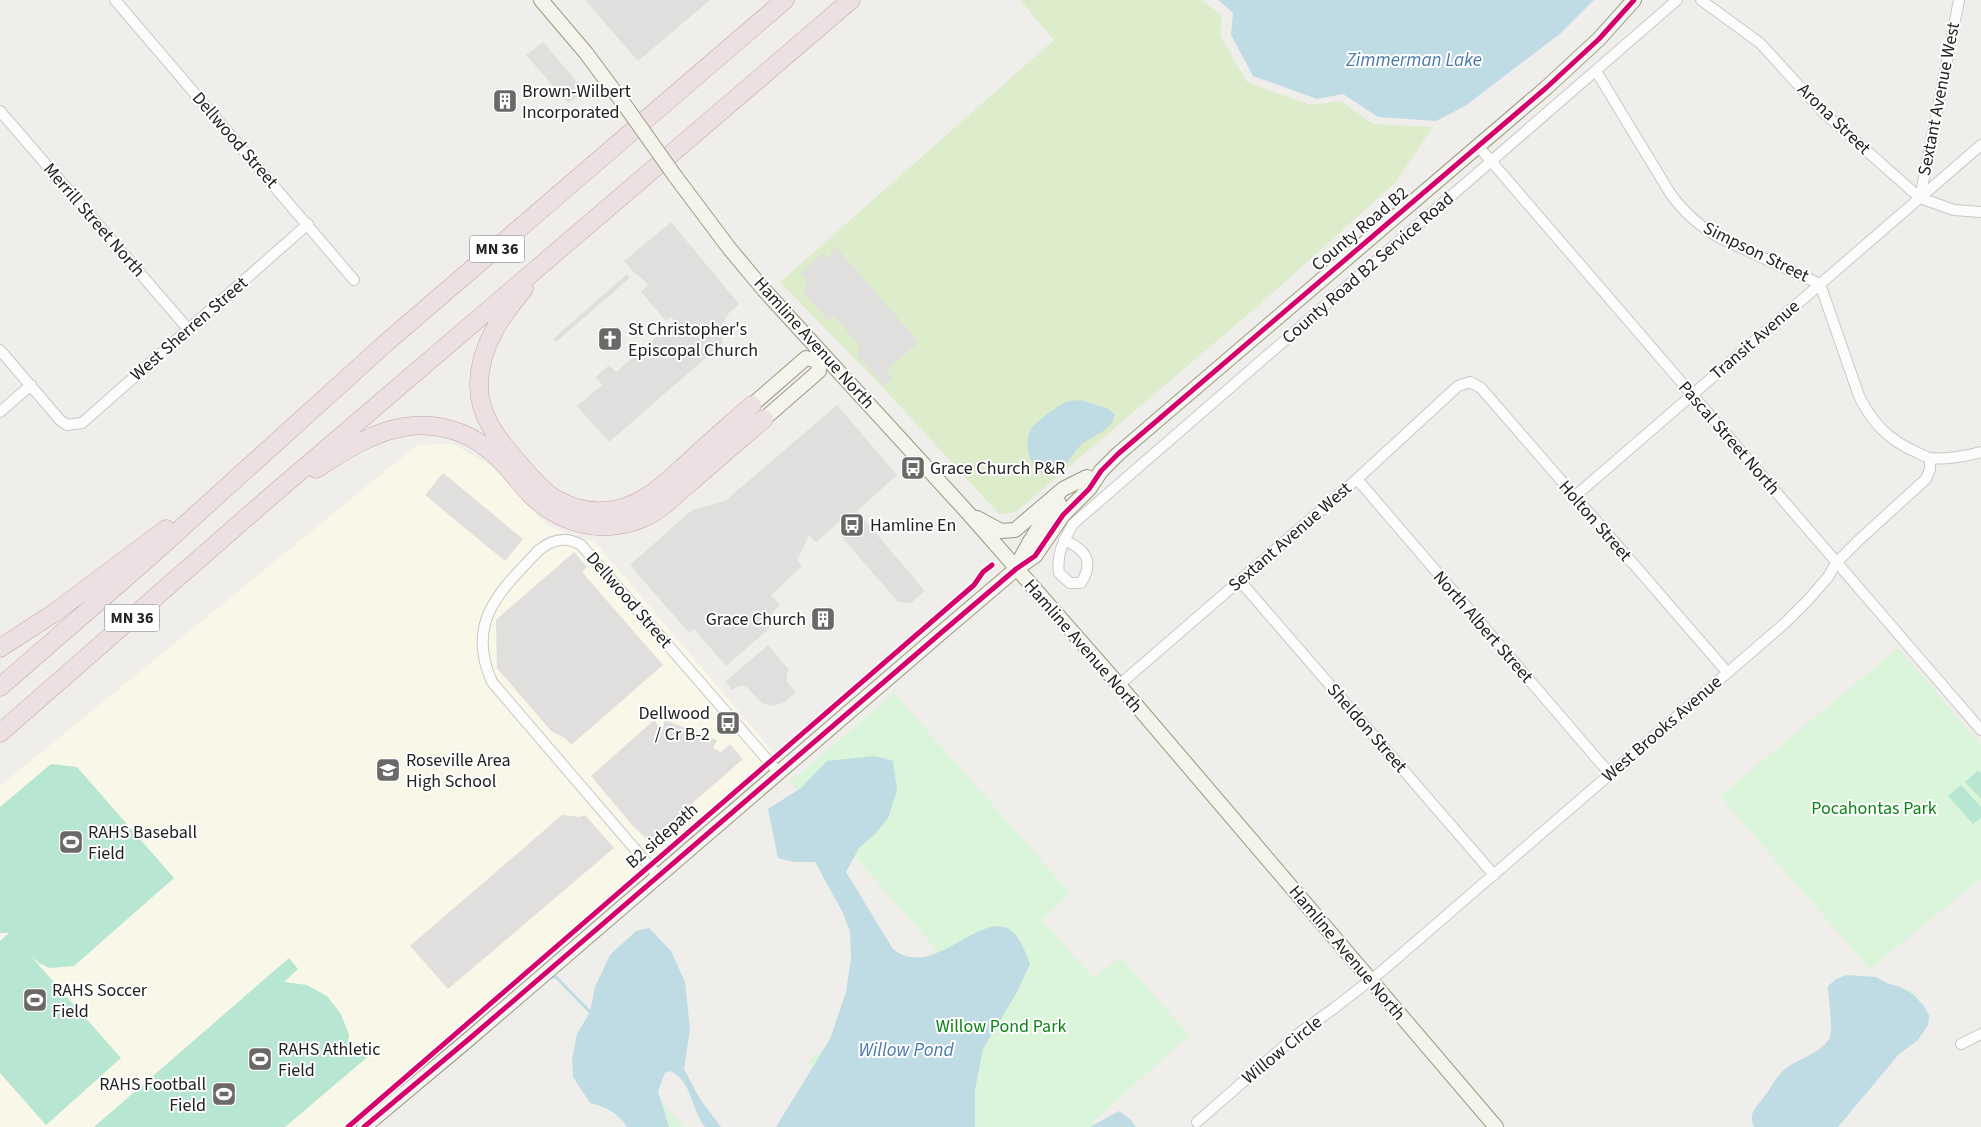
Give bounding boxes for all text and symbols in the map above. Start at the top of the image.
street label: Sextant Avenue West [1912,20,1966,178]
water label: Zimmerman Lake [1345,47,1482,74]
street label: Arona Street [1792,78,1876,160]
place label: Brown-Wilbert Incorporated [522,79,631,125]
street label: Dellwood Street [186,86,284,194]
building icon: Brown-Wilbert Incorporated [492,88,518,114]
street label: Merrill Street North [37,157,151,283]
street label: County Road B2 [1306,181,1414,277]
street label: County Road B2 Service Road [1277,186,1459,350]
street label: Simpson Street [1699,216,1813,288]
road number: MN 36 [470,235,524,262]
street label: West Sherren Street [125,271,253,387]
street label: Hamline Avenue North [748,272,880,414]
street label: Transit Avenue [1705,294,1805,386]
place label: St Christopher's Episcopal Church [628,317,758,363]
church icon: St Christopher's Episcopal Church [597,326,623,352]
street label: Pascal Street North [1672,376,1786,500]
bus stop icon: Grace Church P&R [900,455,926,481]
place label: Grace Church P&R [930,456,1065,481]
street label: Holton Street [1553,475,1637,567]
street label: Sextant Avenue West [1223,476,1357,598]
bus stop icon: Hamline En [839,512,865,538]
place label: Hamline En [870,513,956,538]
street label: Dellwood Street [580,546,678,654]
street label: North Albert Street [1427,565,1539,689]
street label: Hamline Avenue North [1018,574,1148,718]
road number: MN 36 [104,604,160,632]
building icon: Grace Church [810,606,836,632]
place label: Grace Church [706,607,806,632]
street label: West Brooks Avenue [1597,670,1727,788]
street label: Sheldon Street [1321,678,1413,778]
place label: Dellwood / Cr B-2 [638,701,710,747]
bus stop icon: Dellwood / Cr B-2 [715,710,741,736]
place label: Roseville Area High School [406,748,510,794]
school or university icon: Roseville Area High School [375,757,401,783]
park label: Pocahontas Park [1811,796,1937,821]
street label: B2 sidepath [620,798,704,874]
place label: RAHS Baseball Field [88,820,197,866]
sports icon: RAHS Baseball Field [58,829,84,855]
street label: Hamline Avenue North [1283,880,1411,1026]
place label: RAHS Soccer Field [52,978,148,1024]
sports icon: RAHS Soccer Field [22,987,48,1013]
street label: Willow Circle [1237,1010,1327,1090]
park label: Willow Pond Park [936,1014,1066,1039]
place label: RAHS Athletic Field [278,1037,380,1083]
water label: Willow Pond [858,1037,954,1064]
sports icon: RAHS Athletic Field [247,1046,273,1072]
place label: RAHS Football Field [99,1072,206,1118]
sports icon: RAHS Football Field [211,1081,237,1107]

